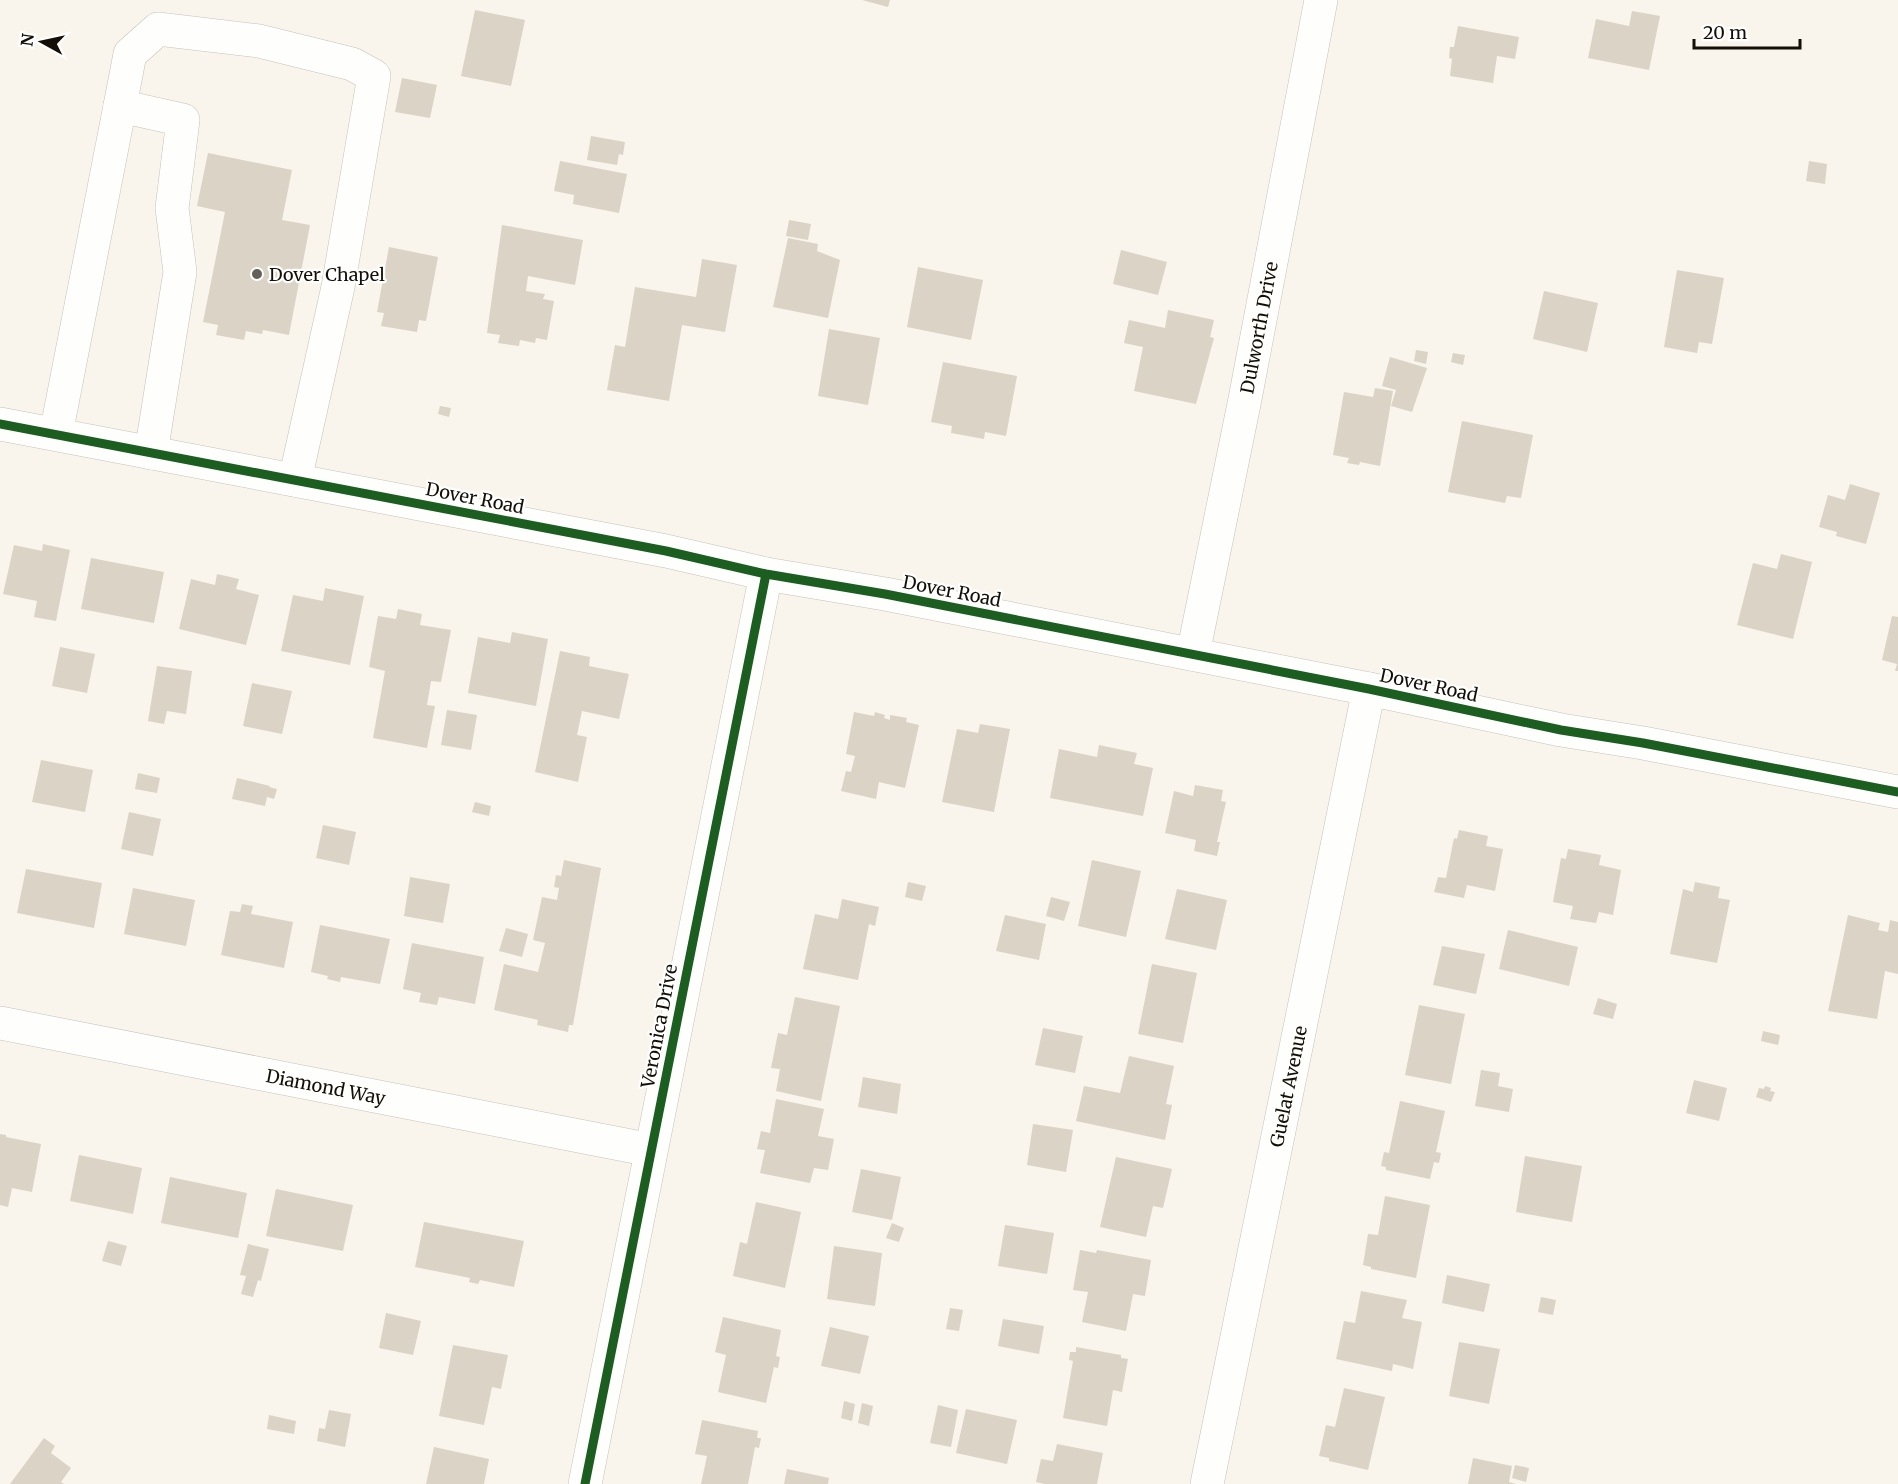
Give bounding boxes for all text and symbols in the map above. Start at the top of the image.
north arrow [12,12,72,72]
scale bar [1694,12,1800,50]
text: 20 m [1703,21,1747,44]
text: N [16,32,38,48]
street label: Dulworth Drive [1235,260,1282,395]
place label: Dover Chapel [269,263,385,286]
marker: Dover Chapel [250,267,264,281]
street label: Dover Road [424,477,526,519]
street label: Dover Road [901,570,1003,612]
street label: Dover Road [1378,663,1480,707]
street label: Veronica Drive [636,962,682,1091]
street label: Guelat Avenue [1264,1024,1312,1149]
street label: Diamond Way [264,1064,388,1110]

